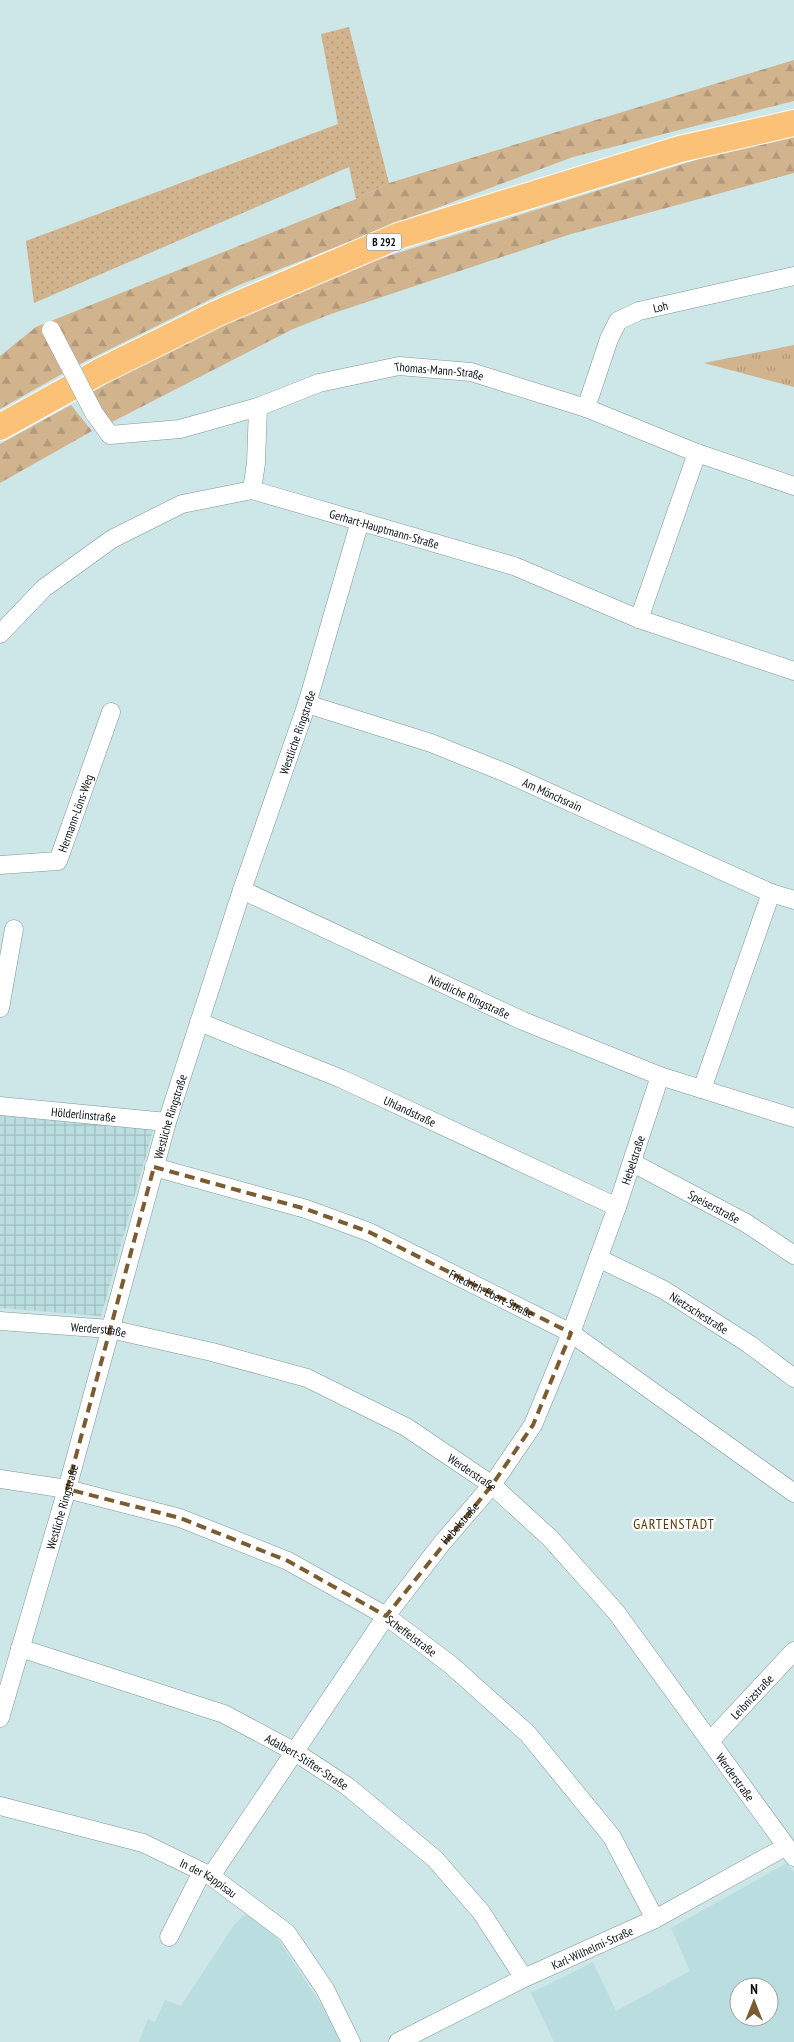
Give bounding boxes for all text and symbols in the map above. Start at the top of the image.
road number: B 292 [366,233,402,250]
street label: Loh [651,297,669,315]
street label: Thomas-Mann-Straße [393,358,486,383]
street label: Gerhart-Hauptmann-Straße [328,505,441,551]
street label: Westliche Ringstraße [276,688,318,776]
street label: Hermann-Löns-Weg [54,772,96,854]
street label: Am Mönchsrain [521,774,585,814]
street label: Nördliche Ringstraße [427,971,512,1021]
street label: Westliche Ringstraße [150,1072,189,1160]
street label: Uhlandstraße [382,1092,439,1129]
street label: Hölderlinstraße [51,1103,117,1125]
street label: Hebelstraße [617,1133,648,1186]
street label: Speiserstraße [686,1186,743,1226]
street label: Friedrich-Ebert-Straße [447,1266,537,1321]
street label: Nietzschestraße [667,1288,731,1337]
street label: Werderstraße [70,1319,128,1340]
street label: Werderstraße [445,1450,500,1493]
street label: Westliche Ringstraße [42,1463,81,1551]
street label: Hebelstraße [437,1499,482,1547]
district label: GARTENSTADT [633,1515,715,1533]
street label: Scheffelstraße [383,1611,440,1659]
street label: Leibnizstraße [727,1671,776,1722]
street label: Adalbert-Stifter-Straße [263,1730,352,1793]
street label: Werderstraße [713,1750,758,1804]
street label: In der Kappisau [178,1855,240,1901]
street label: Karl-Wilhelmi-Straße [549,1922,635,1972]
north arrow [729,1977,779,2027]
text: N [750,1980,758,1998]

